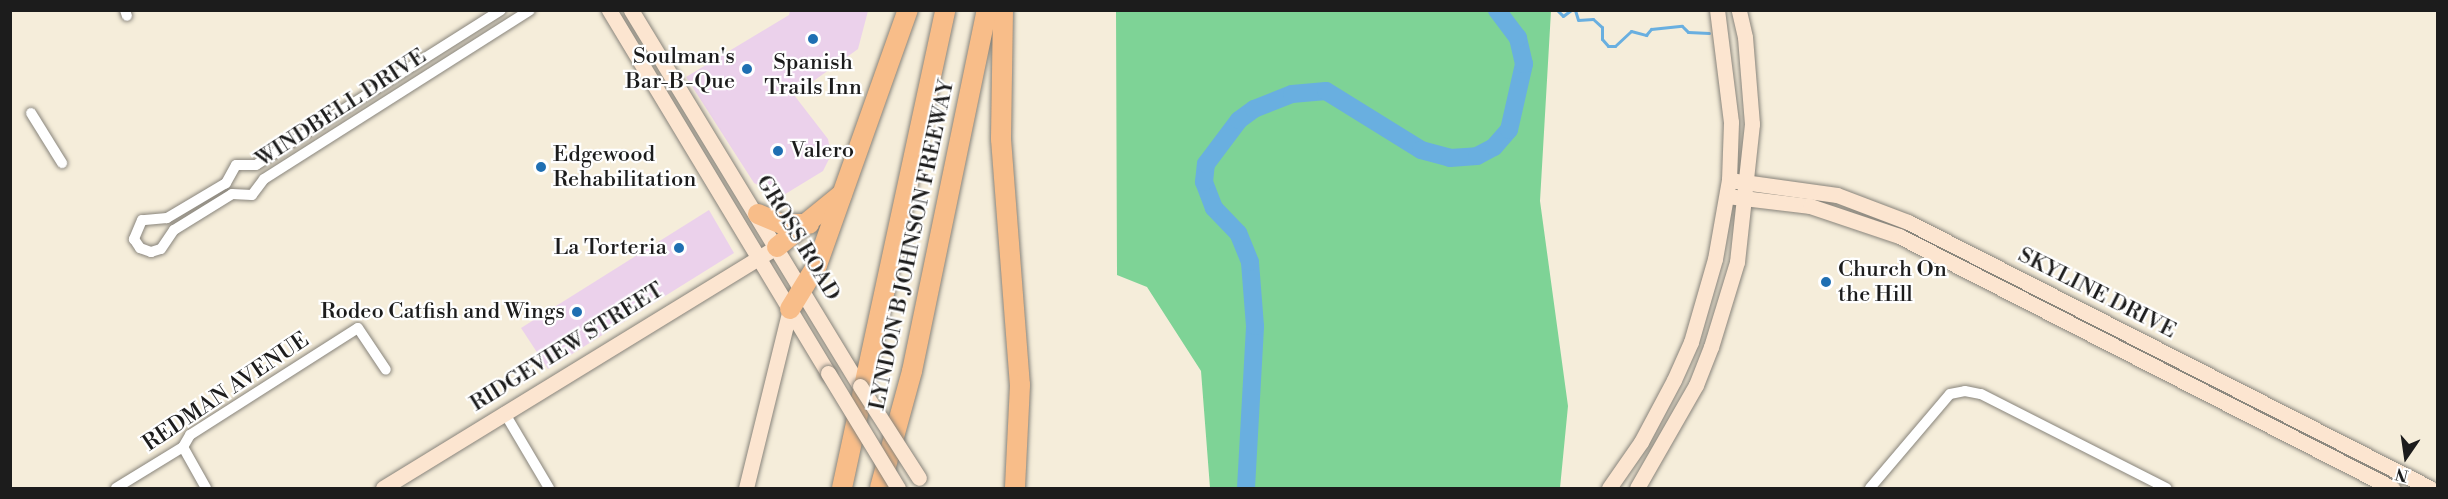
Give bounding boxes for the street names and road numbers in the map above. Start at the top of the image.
street label: WINDBELL DRIVE [251,43,431,173]
street label: LYNDON B JOHNSON FREEWAY [864,77,960,413]
street label: GROSS ROAD [750,170,846,306]
street label: SKYLINE DRIVE [2014,242,2180,344]
street label: RIDGEVIEW STREET [466,277,668,417]
street label: REDMAN AVENUE [138,327,314,457]

